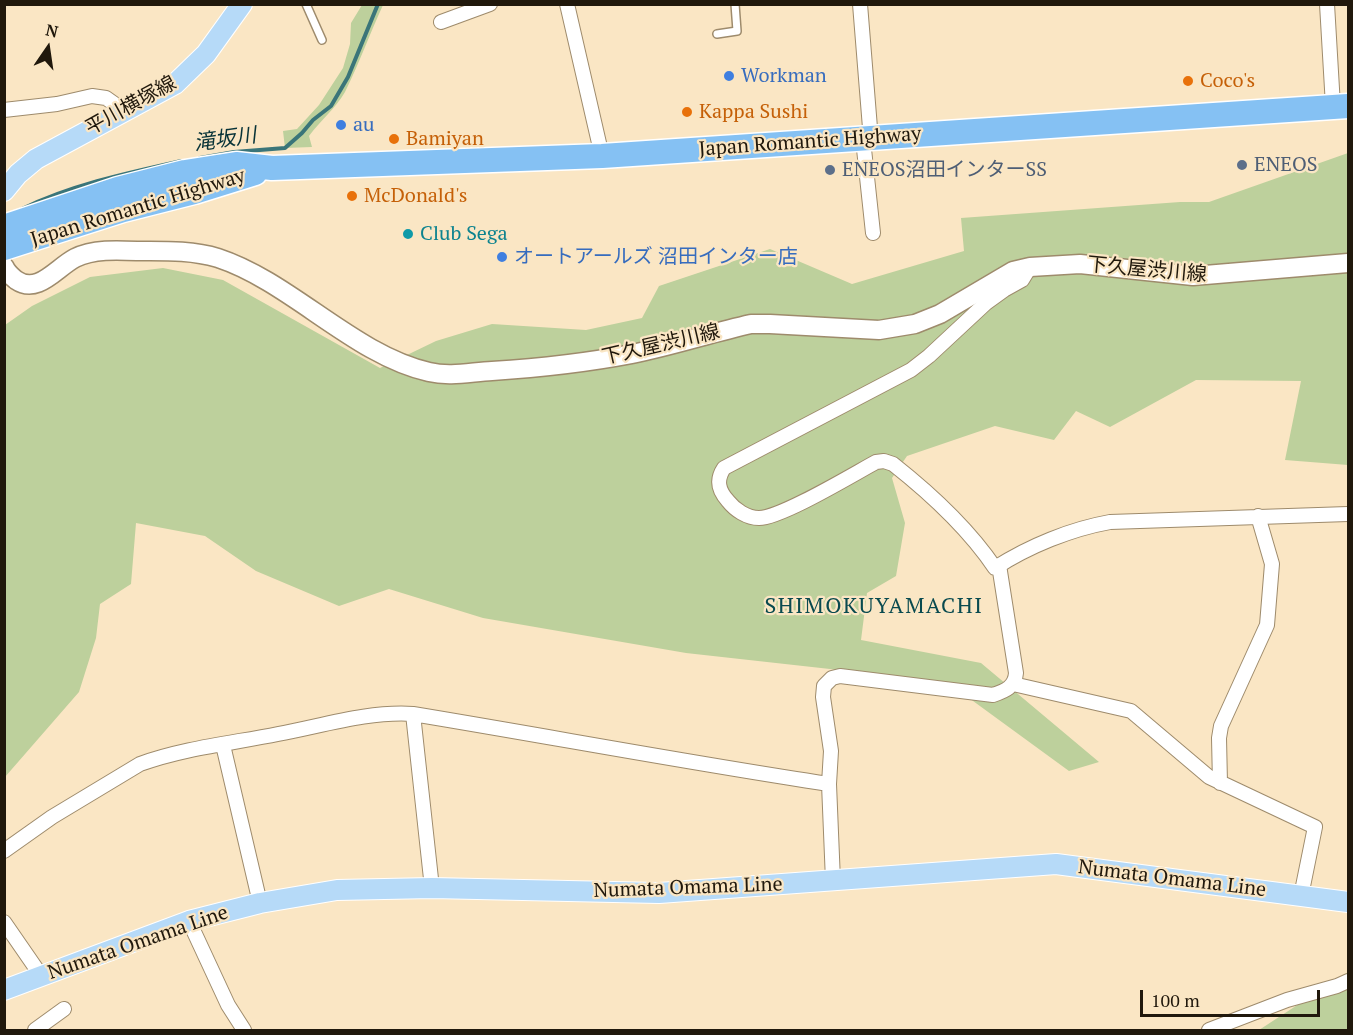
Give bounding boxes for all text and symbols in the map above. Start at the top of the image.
north arrow [18,18,78,78]
text: N [44,18,60,43]
place label: Workman [741,64,827,88]
marker: Workman [722,69,736,83]
place label: Coco's [1200,69,1255,93]
street label: 平川横塚線 [81,71,181,141]
marker: Coco's [1181,74,1195,88]
place label: Kappa Sushi [699,100,808,124]
marker: Kappa Sushi [680,105,694,119]
place label: au [353,113,375,137]
marker: au [334,118,348,132]
street label: Japan Romantic Highway [698,122,922,162]
water label: 滝坂川 [192,123,258,157]
place label: Bamiyan [406,127,484,151]
marker: Bamiyan [387,132,401,146]
place label: ENEOS [1254,153,1317,177]
place label: ENEOS沼田インターSS [842,158,1047,182]
marker: ENEOS [1235,158,1249,172]
marker: ENEOS沼田インターSS [823,163,837,177]
street label: Japan Romantic Highway [28,164,248,252]
place label: McDonald's [364,184,467,208]
marker: McDonald's [345,189,359,203]
place label: Club Sega [420,222,508,246]
marker: Club Sega [401,227,415,241]
place label: オートアールズ 沼田インター店 [514,245,798,269]
marker: オートアールズ 沼田インター店 [495,250,509,264]
street label: 下久屋渋川線 [1086,253,1208,287]
street label: 下久屋渋川線 [600,320,722,370]
district label: SHIMOKUYAMACHI [765,594,983,620]
street label: Numata Omama Line [1077,856,1267,902]
street label: Numata Omama Line [593,873,783,903]
street label: Numata Omama Line [45,901,231,985]
scale bar [1143,978,1323,1016]
text: 100 m [1151,988,1200,1012]

